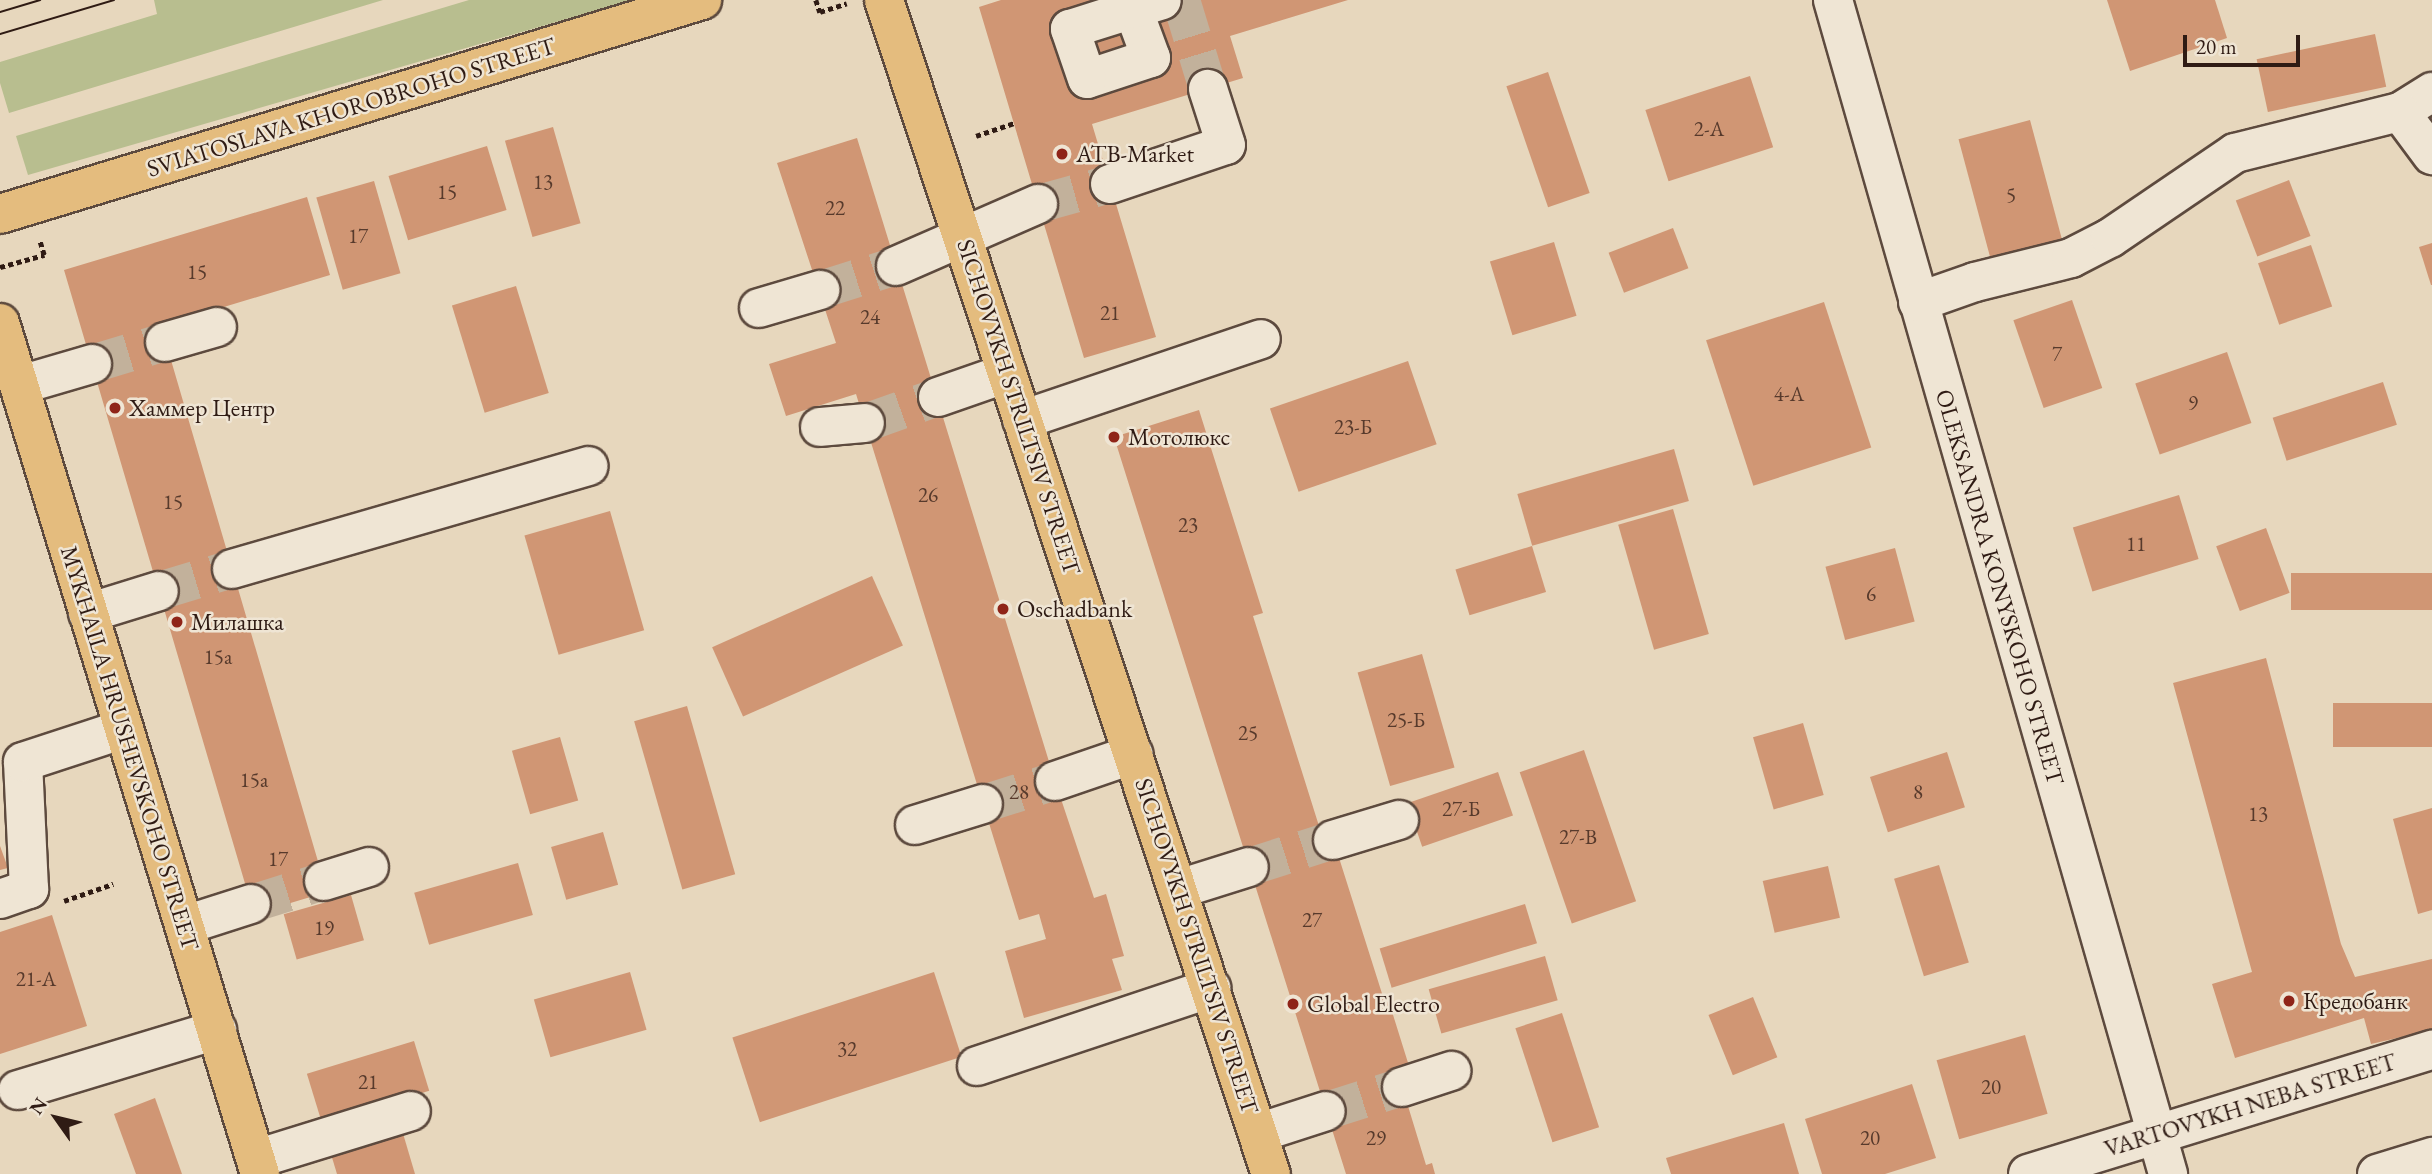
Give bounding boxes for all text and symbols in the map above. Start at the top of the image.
scale bar [2187,21,2304,65]
street label: SVIATOSLAVA KHOROBROHO STREET [143,31,559,183]
text: 20 m [2196,33,2237,60]
house number: 2-А [1694,116,1724,142]
place label: ATB-Market [1076,140,1194,168]
marker: ATB-Market [1054,146,1070,162]
house number: 13 [533,169,553,195]
house number: 15 [437,179,457,205]
house number: 5 [2006,182,2016,208]
house number: 22 [825,195,845,221]
house number: 17 [348,223,368,249]
street label: SICHOVYKH STRILTSIV STREET [951,235,1087,579]
house number: 15 [187,259,207,285]
house number: 21 [1100,300,1120,326]
house number: 24 [860,304,880,330]
house number: 7 [2052,341,2062,367]
house number: 4-А [1774,381,1804,407]
street label: OLEKSANDRA KONYSKOHO STREET [1930,386,2070,788]
house number: 9 [2188,390,2198,416]
place label: Хаммер Центр [129,394,275,422]
marker: Хаммер Центр [107,400,123,416]
house number: 23-Б [1334,414,1372,440]
place label: Мотолюкс [1128,423,1230,451]
marker: Мотолюкс [1106,429,1122,445]
house number: 26 [918,482,938,508]
house number: 15 [163,489,183,515]
house number: 23 [1178,512,1198,538]
house number: 11 [2126,531,2146,557]
street label: MYKHAILA HRUSHEVSKOHO STREET [55,542,205,954]
house number: 6 [1866,581,1876,607]
place label: Oschadbank [1017,595,1132,623]
marker: Oschadbank [995,601,1011,617]
place label: Милашка [191,608,284,636]
marker: Милашка [169,614,185,630]
house number: 15а [204,644,232,670]
house number: 25-Б [1387,707,1425,733]
house number: 25 [1238,720,1258,746]
house number: 15а [240,767,268,793]
street label: SICHOVYKH STRILTSIV STREET [1129,774,1265,1118]
house number: 28 [1009,779,1029,805]
house number: 8 [1913,779,1923,805]
house number: 27-Б [1442,796,1480,822]
house number: 13 [2248,801,2268,827]
house number: 27-В [1559,824,1597,850]
house number: 17 [268,846,288,872]
house number: 27 [1302,907,1322,933]
house number: 19 [314,915,334,941]
house number: 21-А [16,966,56,992]
place label: Кредобанк [2303,987,2408,1015]
place label: Global Electro [1307,990,1440,1018]
marker: Кредобанк [2281,993,2297,1009]
marker: Global Electro [1285,996,1301,1012]
house number: 32 [837,1036,857,1062]
street label: VARTOVYKH NEBA STREET [2101,1047,2399,1163]
house number: 21 [358,1069,378,1095]
house number: 20 [1981,1074,2001,1100]
north arrow [21,1083,91,1153]
text: N [24,1093,53,1119]
house number: 29 [1366,1125,1386,1151]
house number: 20 [1860,1125,1880,1151]

